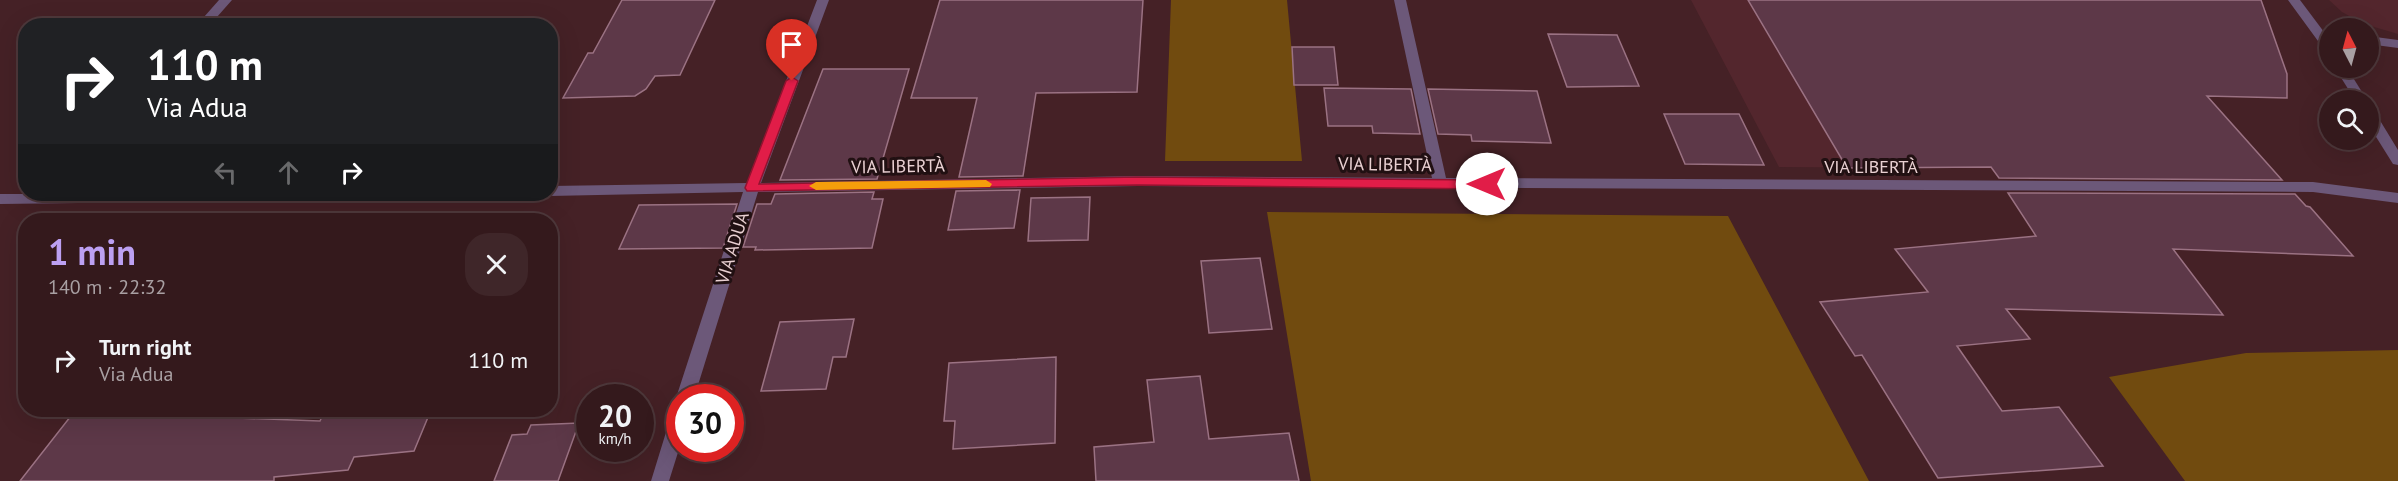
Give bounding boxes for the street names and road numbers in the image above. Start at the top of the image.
street label: VIA LIBERTÀ [1337,152,1433,176]
street label: VIA LIBERTÀ [850,154,946,178]
street label: VIA LIBERTÀ [1823,155,1918,178]
street label: VIA ADUA [710,209,754,288]

